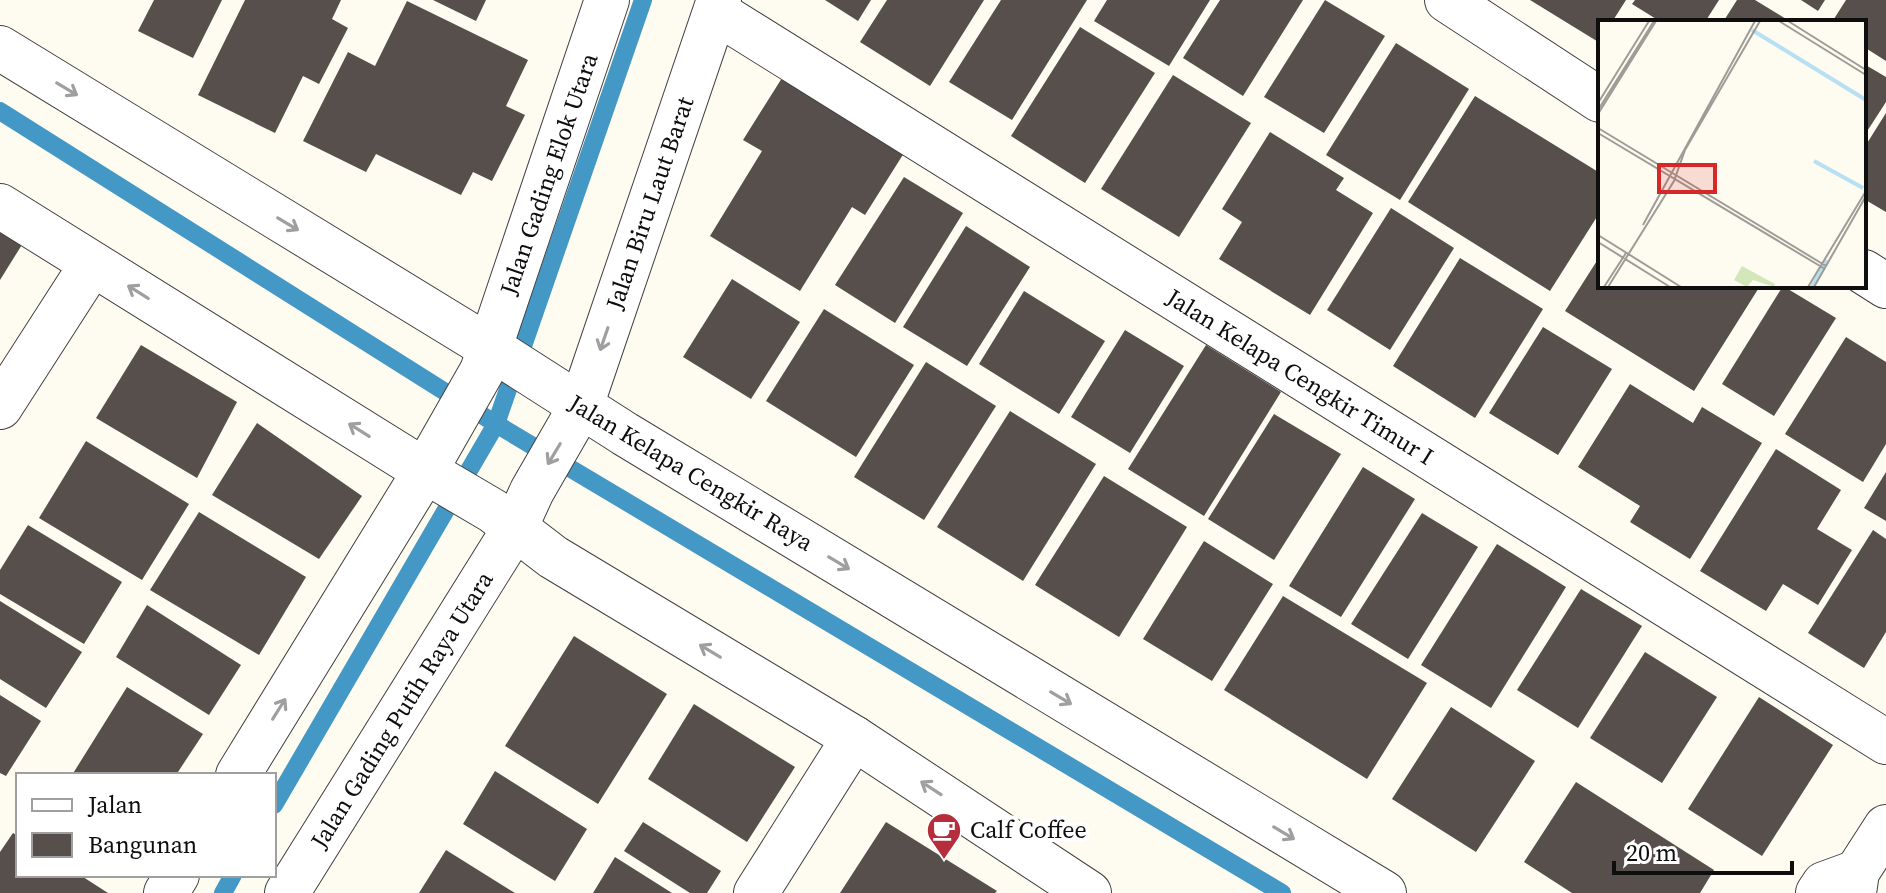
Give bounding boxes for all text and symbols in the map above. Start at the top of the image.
inset map [1598,20,1866,288]
street label: Jalan Gading Elok Utara [491,48,606,300]
one-way arrow [55,81,78,97]
street label: Jalan Biru Laut Barat [597,92,701,314]
one-way arrow [276,217,299,233]
street label: Jalan Kelapa Cengkir Timur I [1160,280,1440,472]
one-way arrow [127,284,150,300]
one-way arrow [596,326,611,351]
street label: Jalan Kelapa Cengkir Raya [562,386,820,559]
one-way arrow [348,421,371,437]
one-way arrow [546,442,562,465]
one-way arrow [827,555,850,571]
street label: Jalan Gading Putih Raya Utara [302,564,501,855]
one-way arrow [699,643,722,659]
one-way arrow [1049,690,1072,706]
one-way arrow [271,698,288,720]
legend [16,773,276,877]
one-way arrow [920,780,942,797]
text: Jalan [87,788,142,821]
cafe icon: Calf Coffee [925,811,963,861]
place label: Calf Coffee [970,813,1087,846]
one-way arrow [1272,825,1295,841]
scale bar [1614,825,1792,875]
text: Bangunan [88,828,197,861]
text: 20 m [1626,836,1677,869]

